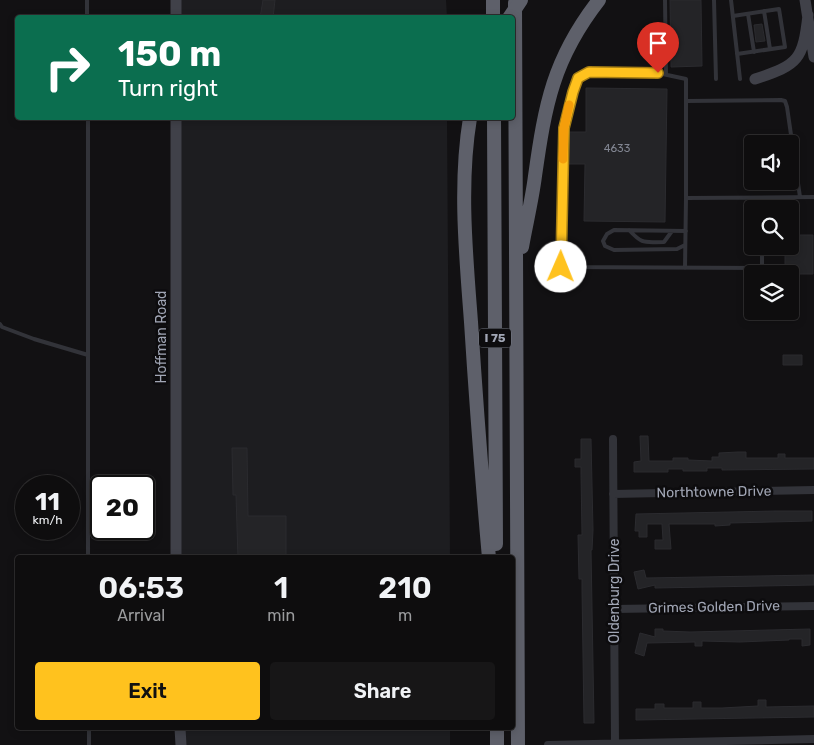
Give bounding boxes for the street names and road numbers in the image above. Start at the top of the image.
street label: Hoffman Road [153,291,170,383]
road number: I 75 [479,328,511,348]
street label: Northtowne Drive [656,482,772,502]
street label: Oldenburg Drive [606,538,623,643]
street label: Grimes Golden Drive [648,597,780,617]

